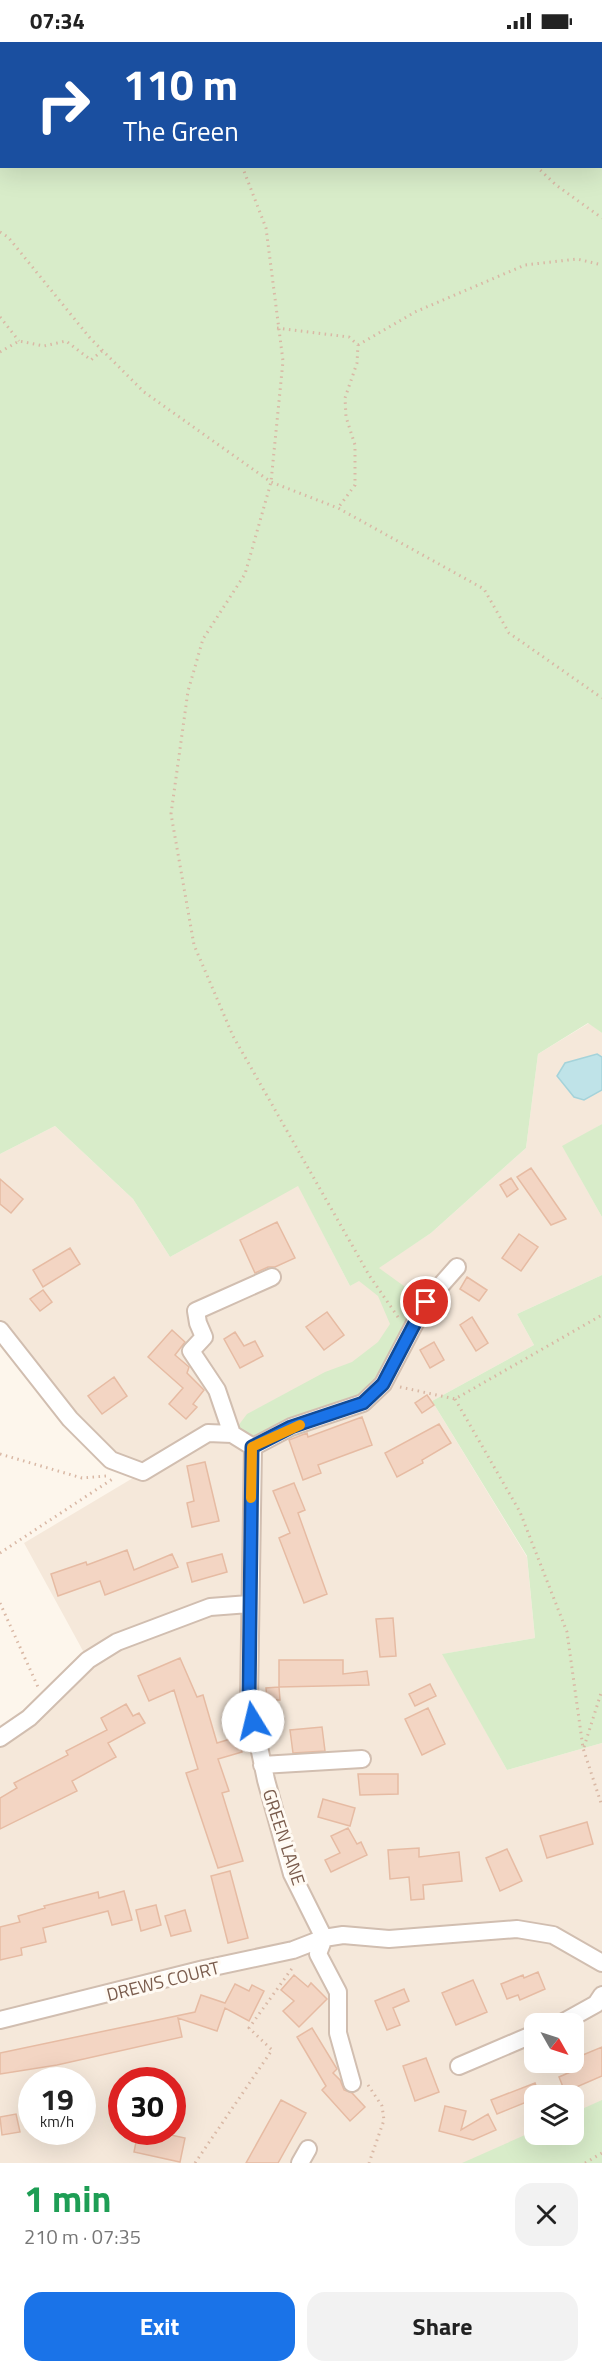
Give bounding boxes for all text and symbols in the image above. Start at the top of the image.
text: 07:34 [30,4,85,38]
text: 110 m [123,52,238,116]
icon: right [24,66,102,144]
text: The Green [123,110,239,151]
pin [400,1276,451,1327]
icon: arrive [409,1285,442,1318]
position arrow [221,1689,285,1753]
street label: GREEN LANE [256,1785,312,1889]
street label: DREWS COURT [104,1954,223,2008]
north arrow [524,2013,584,2073]
map controls [524,2013,584,2145]
speed limit sign: 30 [108,2067,186,2145]
text: 19 [40,2076,74,2122]
button: layers [524,2085,584,2145]
text: km/h [40,2110,74,2133]
text: 1 min [24,2171,111,2226]
button: close [515,2183,578,2246]
text: 210 m · 07:35 [24,2221,141,2252]
button: Exit [24,2292,295,2361]
button: Share [307,2292,578,2361]

